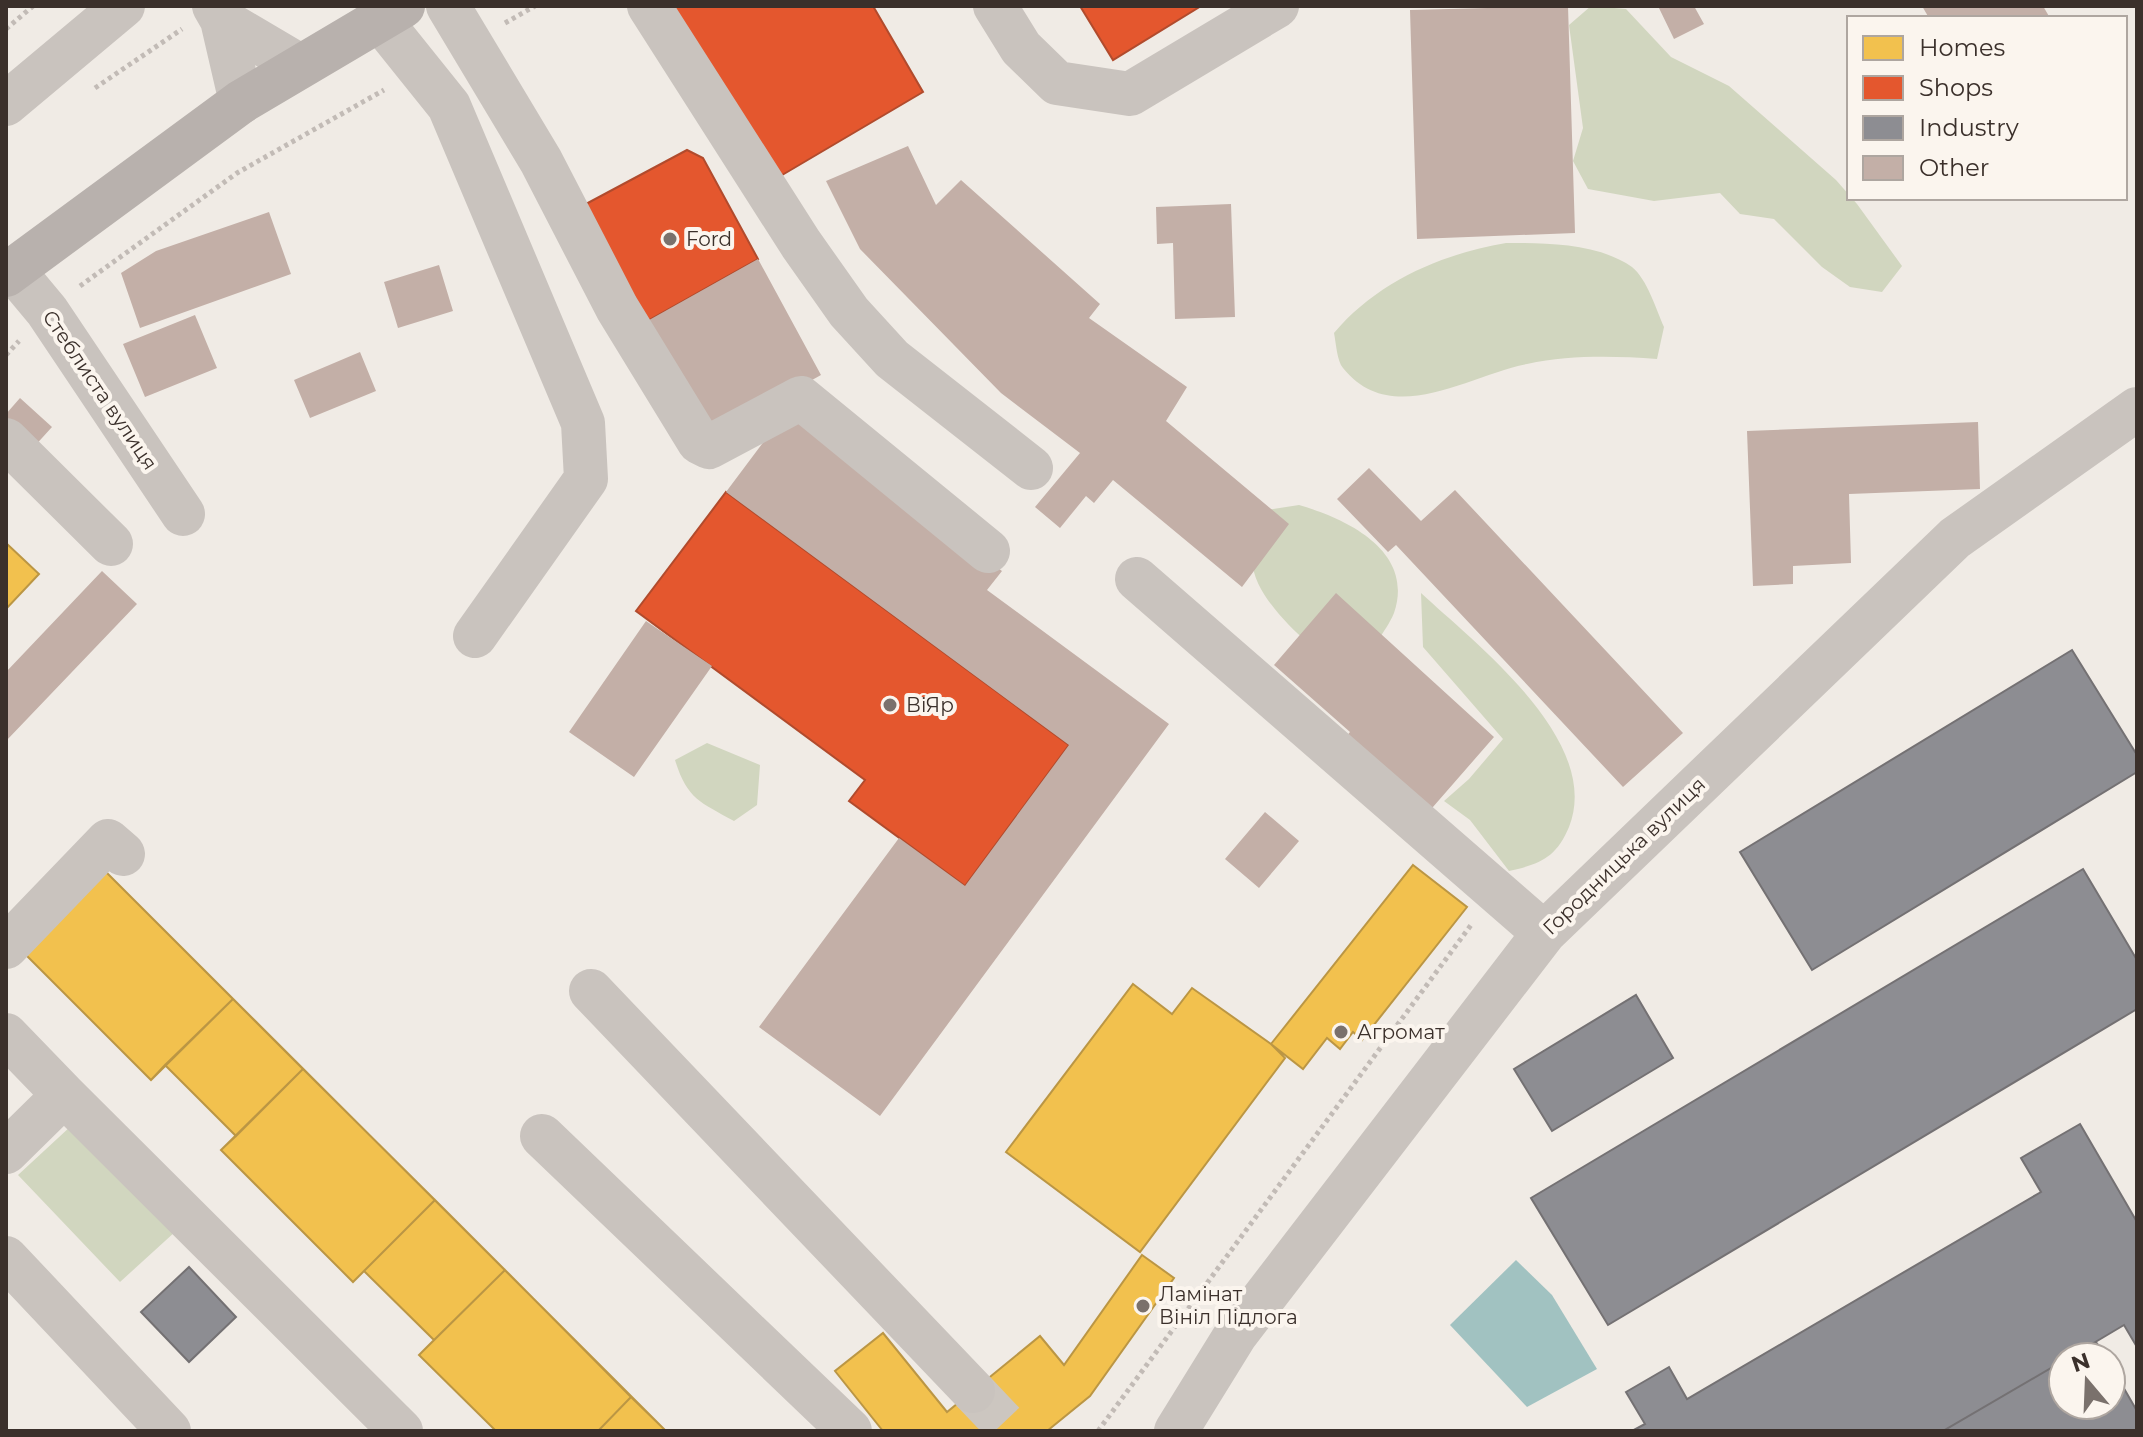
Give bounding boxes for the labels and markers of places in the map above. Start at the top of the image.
place label: Ford [686,227,732,251]
marker: Ford [661,230,679,248]
place label: ВіЯр [906,693,954,717]
marker: ВіЯр [881,696,899,714]
place label: Агромат [1357,1020,1445,1044]
marker: Агромат [1332,1023,1350,1041]
place label: Ламінат Вініл Підлога [1159,1282,1298,1329]
marker: Ламінат Вініл Підлога [1134,1297,1152,1315]

